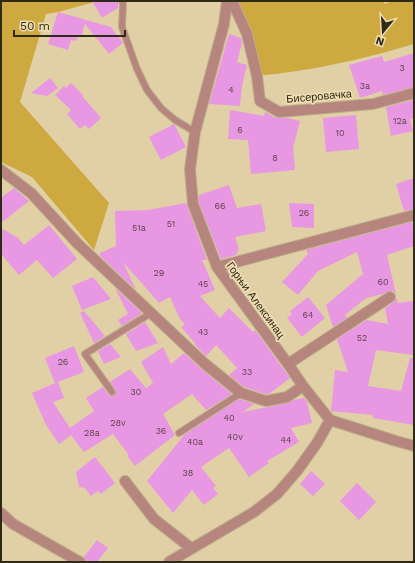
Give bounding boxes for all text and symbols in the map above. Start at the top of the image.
scale bar [14,12,125,38]
north arrow [363,12,403,52]
text: 50 m [20,19,50,33]
text: N [374,34,386,48]
house number: 3 [399,63,405,73]
house number: 3a [360,81,370,91]
house number: 4 [228,85,234,95]
street label: Бисеровачка [286,87,353,106]
house number: 12a [393,116,407,126]
house number: 6 [237,125,243,135]
house number: 10 [335,128,345,138]
house number: 8 [272,153,278,163]
house number: 66 [215,201,225,211]
house number: 26 [299,208,309,218]
house number: 51 [167,219,175,229]
house number: 51a [132,223,146,233]
street label: Горњи Алексинац [224,260,288,342]
house number: 29 [154,268,164,278]
house number: 60 [377,277,389,287]
house number: 45 [198,279,208,289]
house number: 64 [303,310,314,320]
house number: 43 [198,327,208,337]
house number: 52 [357,333,367,343]
house number: 26 [58,357,68,367]
house number: 33 [242,367,252,377]
house number: 30 [131,387,142,397]
house number: 40 [223,413,235,423]
house number: 28v [110,418,126,428]
house number: 36 [156,426,166,436]
house number: 28a [84,428,100,438]
house number: 40v [227,432,243,442]
house number: 44 [281,435,292,445]
house number: 40a [187,437,203,447]
house number: 38 [183,468,193,478]

